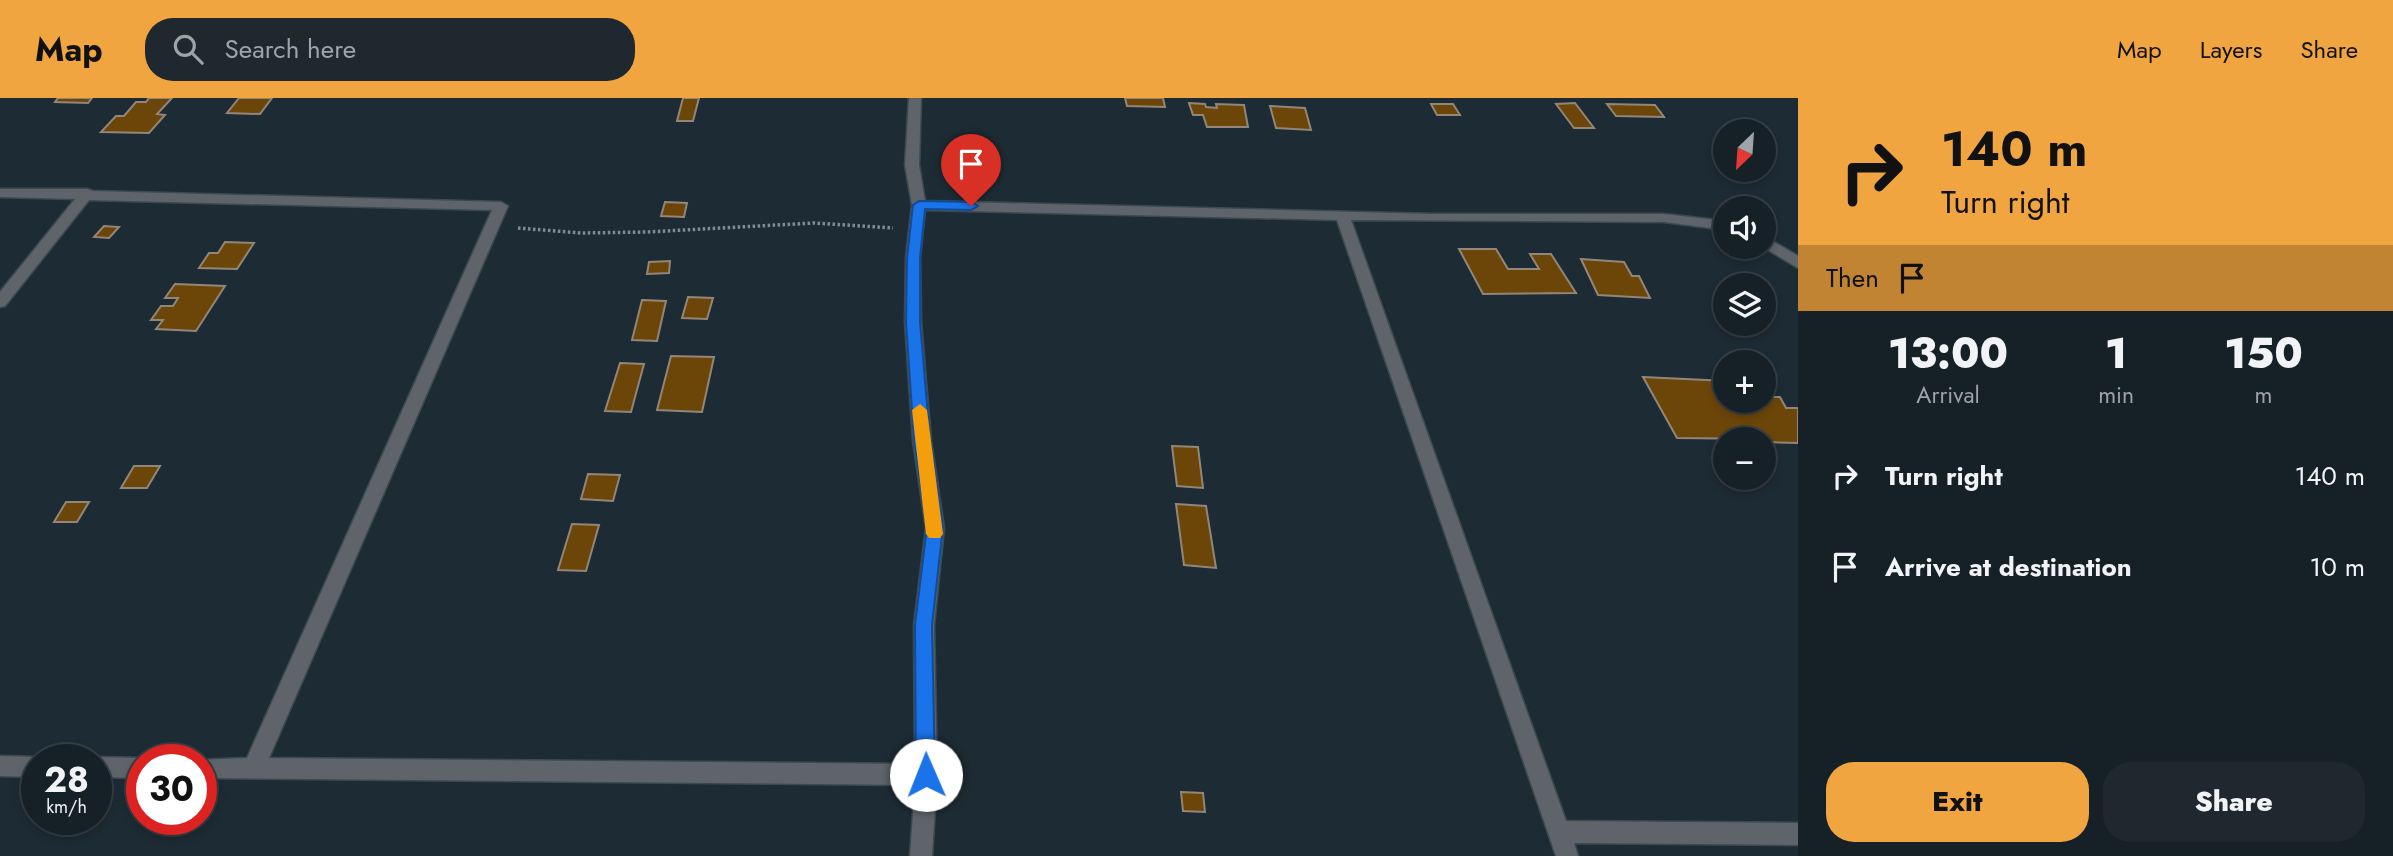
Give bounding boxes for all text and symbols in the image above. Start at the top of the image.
search box [145,18,635,81]
text: Map [35,26,103,73]
icon: search [169,30,207,68]
text: Search here [225,30,356,68]
text: Map [2117,32,2162,67]
text: Layers [2200,32,2262,67]
text: Share [2300,32,2358,67]
text: 140 m [1941,114,2087,184]
north arrow [1713,119,1776,182]
map controls [1713,119,1776,490]
icon: right [1826,126,1917,217]
pin [941,134,1001,206]
icon: arrive [952,145,990,183]
text: Turn right [1941,179,2070,225]
button: sound [1713,196,1776,259]
text: Then [1826,259,1879,297]
icon: arrive [1893,259,1931,297]
button: layers [1713,273,1776,336]
text: 13:00 [1888,323,2008,384]
text: 1 [2105,323,2127,384]
text: 150 [2224,323,2303,384]
button: + [1713,350,1776,413]
text: Arrival [1916,378,1980,412]
text: min [2098,378,2134,412]
text: m [2255,378,2273,412]
button: − [1713,427,1776,490]
icon: right [1826,457,1864,495]
text: Turn right [1885,457,2003,495]
text: 140 m [2294,457,2365,495]
icon: arrive [1826,548,1864,586]
text: Arrive at destination [1885,548,2132,586]
text: 10 m [2310,548,2365,586]
position arrow [889,738,963,812]
speed limit sign: 30 [126,744,217,835]
text: 28 [44,755,89,805]
button: Exit [1826,762,2089,842]
button: Share [2103,762,2365,842]
text: km/h [46,794,87,820]

